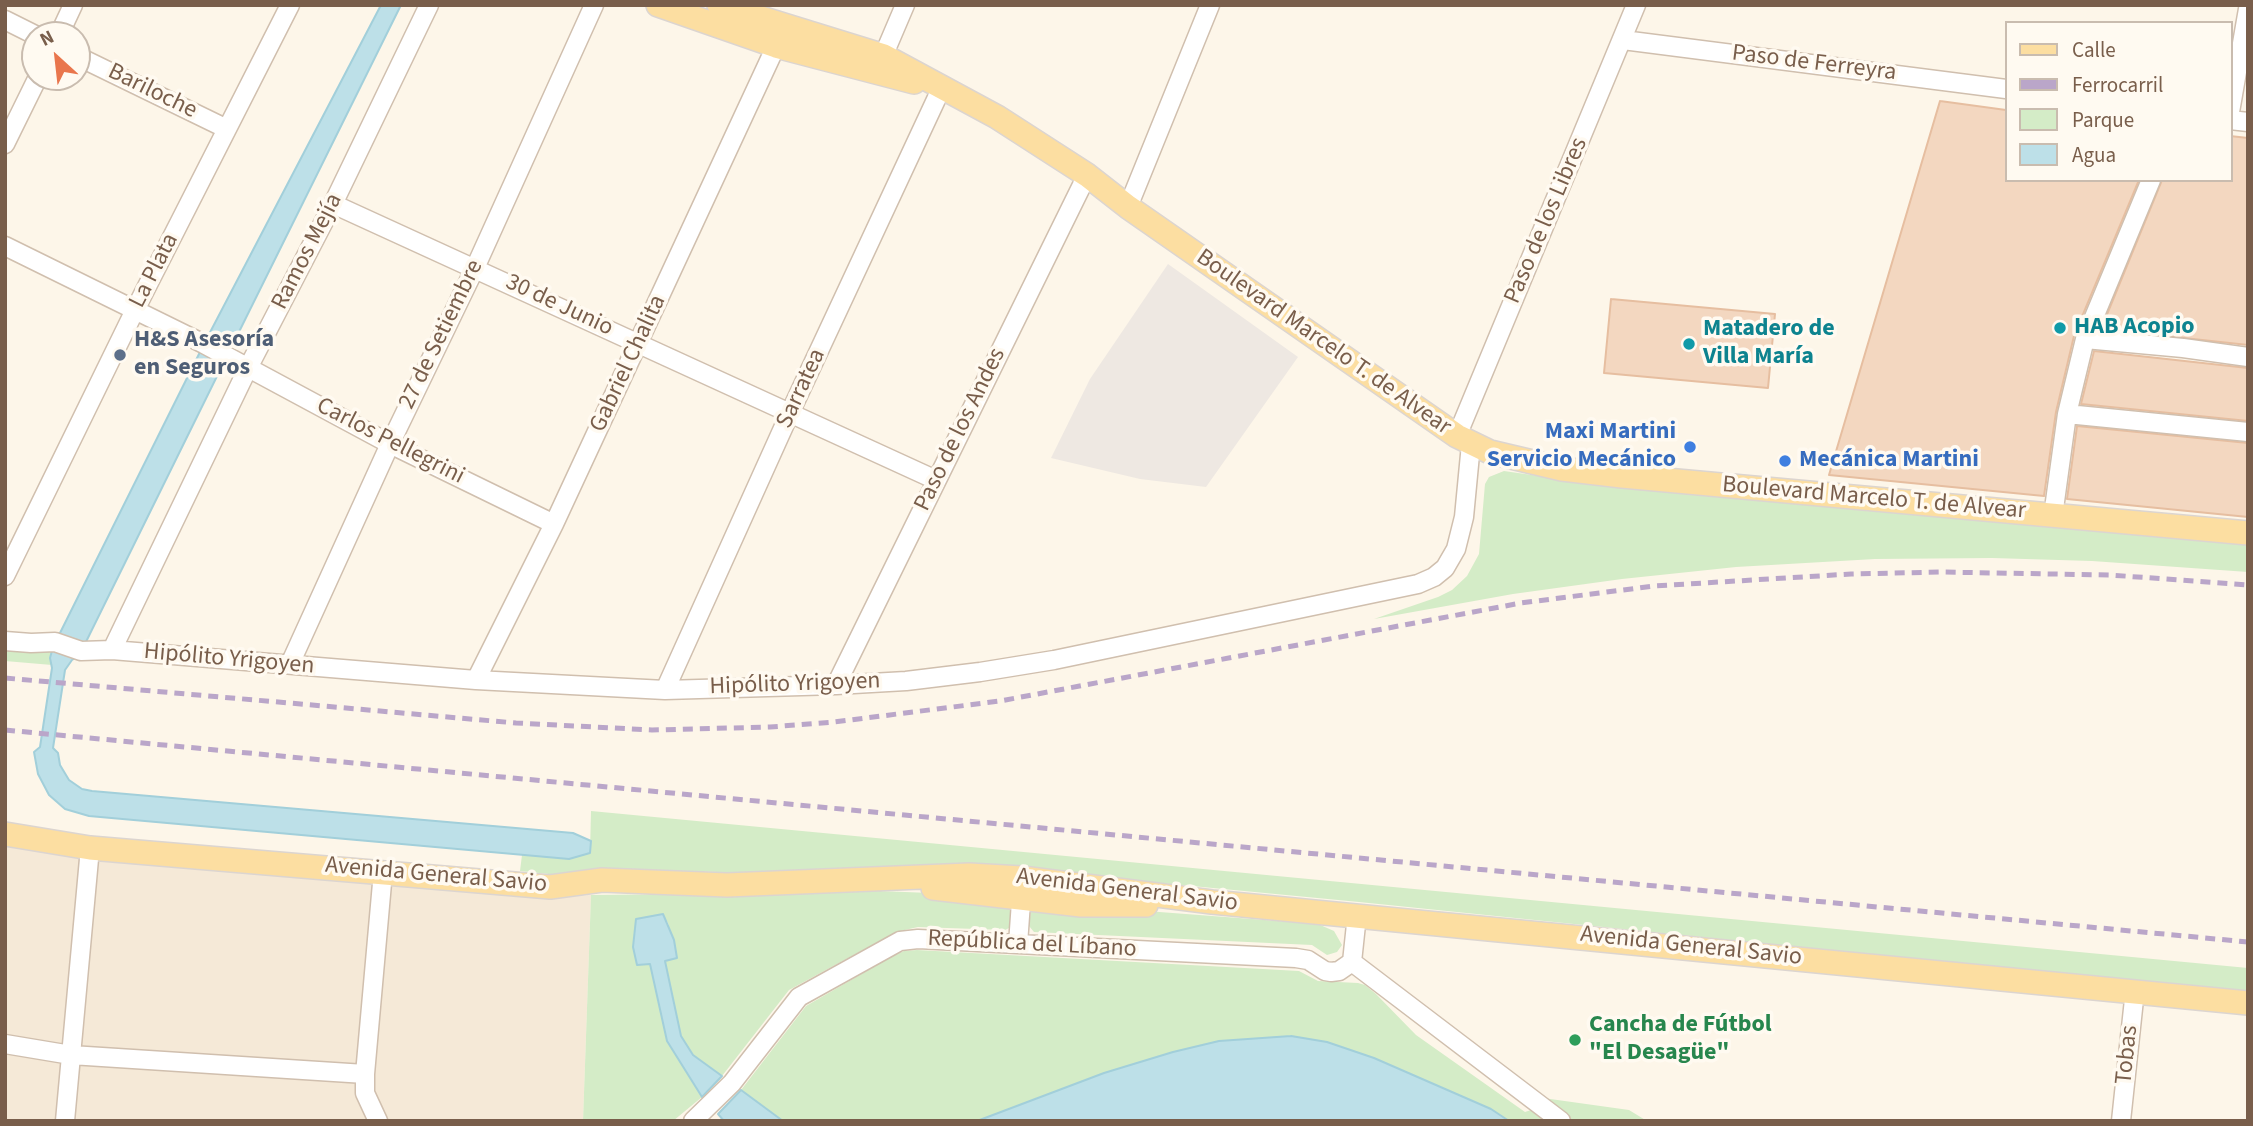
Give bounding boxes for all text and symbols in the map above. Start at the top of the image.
north arrow [21,21,91,91]
legend [2004,21,2232,182]
text: N [35,24,59,54]
text: Calle [2072,35,2116,65]
street label: Paso de Ferreyra [1730,40,1898,88]
street label: Bariloche [103,58,201,126]
text: Ferrocarril [2072,70,2163,100]
text: Parque [2072,105,2134,135]
street label: Paso de los Libres [1499,134,1595,308]
text: Agua [2072,140,2116,170]
street label: Ramos Mejía [266,189,350,315]
street label: La Plata [124,229,186,313]
street label: Boulevard Marcelo T. de Alvear [1190,244,1456,442]
street label: 27 de Setiembre [393,256,491,414]
street label: 30 de Junio [501,269,617,343]
street label: Gabriel Chalita [585,291,673,437]
place label: HAB Acopio [2074,314,2195,342]
place label: Matadero de Villa María [1703,316,1835,372]
marker: HAB Acopio [2052,320,2068,336]
place label: H&S Asesoría en Seguros [134,327,274,383]
marker: Matadero de Villa María [1681,336,1697,352]
street label: Paso de los Andes [909,344,1013,516]
street label: Sarratea [771,345,833,433]
marker: H&S Asesoría en Seguros [112,347,128,363]
street label: Carlos Pellegrini [311,392,469,492]
place label: Maxi Martini Servicio Mecánico [1487,419,1676,475]
marker: Maxi Martini Servicio Mecánico [1682,439,1698,455]
place label: Mecánica Martini [1799,447,1979,475]
marker: Mecánica Martini [1777,453,1793,469]
street label: Boulevard Marcelo T. de Alvear [1721,471,2027,527]
street label: Hipólito Yrigoyen [143,638,315,682]
street label: Hipólito Yrigoyen [709,668,881,702]
street label: Avenida General Savio [324,852,548,900]
street label: Avenida General Savio [1015,863,1239,919]
street label: Avenida General Savio [1579,921,1803,973]
street label: República del Líbano [927,925,1137,965]
place label: Cancha de Fútbol "El Desagüe" [1589,1012,1772,1068]
street label: Tobas [2111,1024,2145,1086]
marker: Cancha de Fútbol "El Desagüe" [1567,1032,1583,1048]

